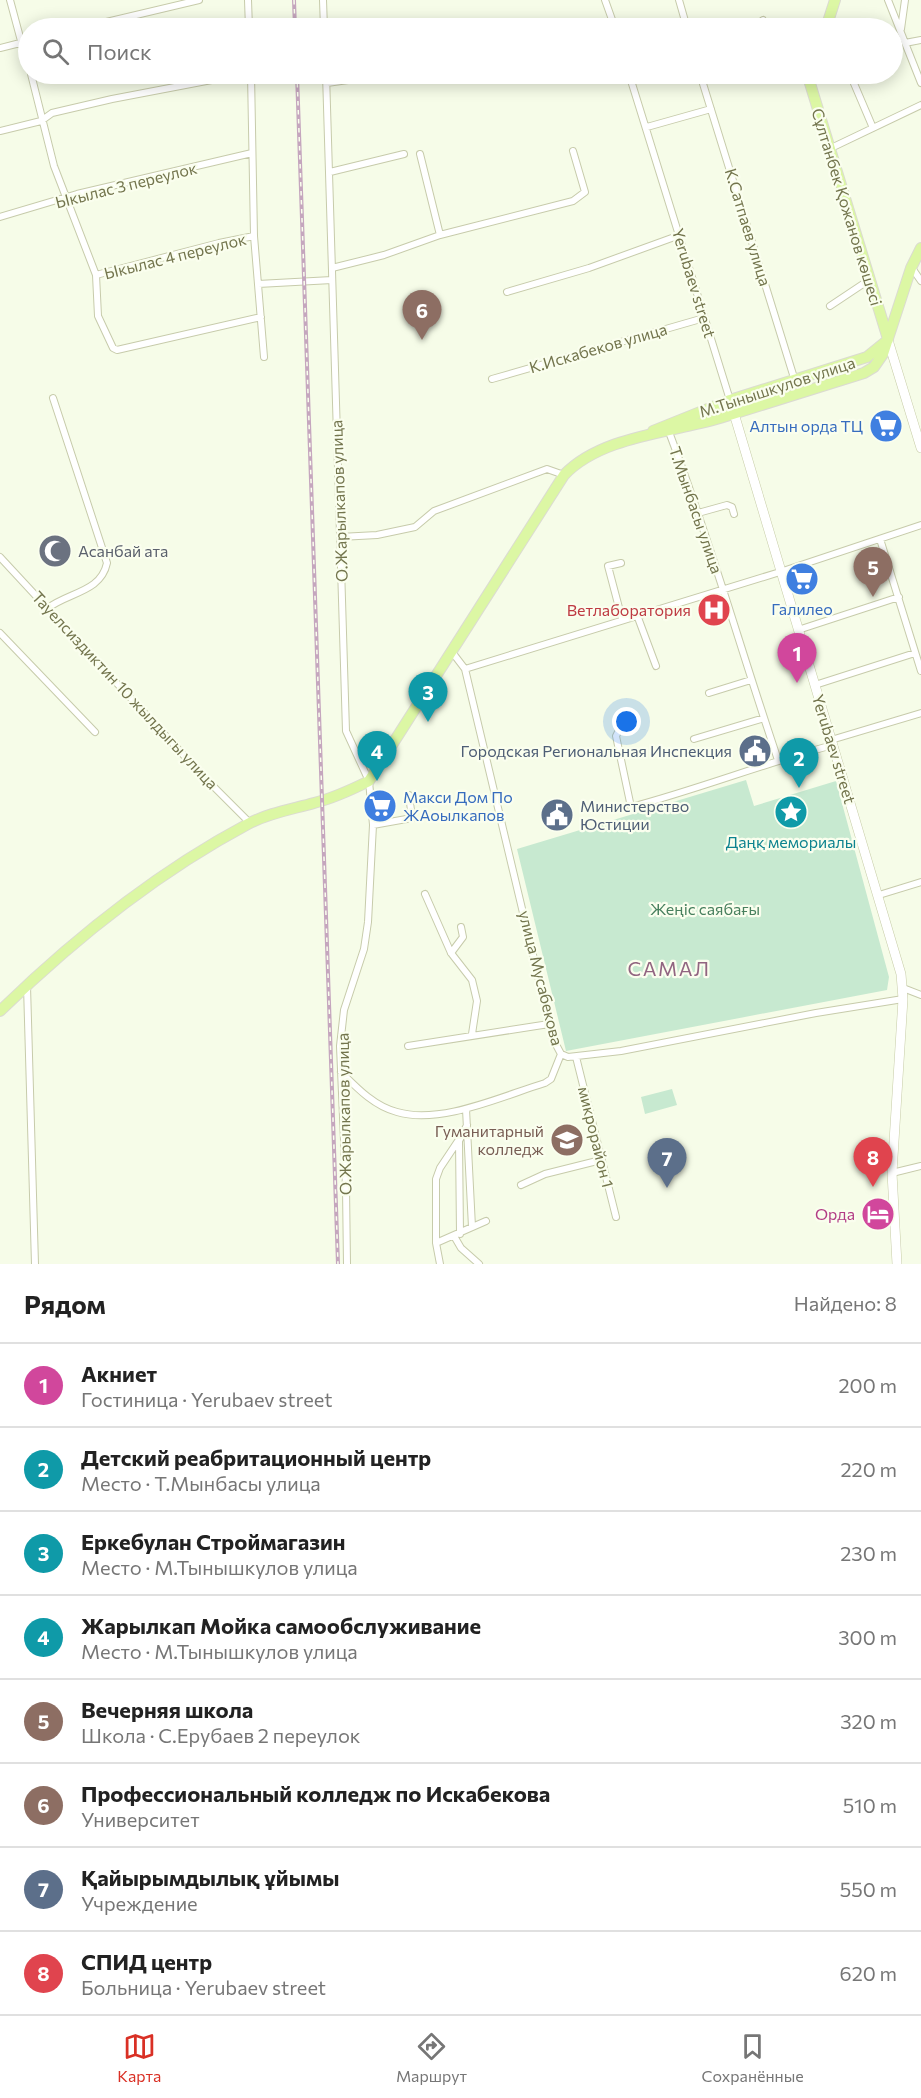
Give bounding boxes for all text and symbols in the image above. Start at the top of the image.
search box [18,18,903,84]
icon: search [39,35,72,68]
text: Поиск [87,38,152,65]
street label: Сұлтанбек Қожанов көшесі [808,106,887,308]
street label: Ыкылас 3 переулок [53,158,199,211]
street label: К.Сатпаев улица [722,166,775,288]
street label: Yerubaev street [669,226,720,340]
street label: Ыкылас 4 переулок [102,229,248,282]
pin: 6 [402,290,442,340]
street label: К.Искабеков улица [527,319,669,376]
street label: М.Тынышкулов улица [696,352,857,421]
supermarket icon: Алтын орда ТЦ [868,408,904,444]
place label: Алтын орда ТЦ [749,416,863,435]
street label: О.Жарылкапов улица [326,420,351,582]
street label: Т.Мынбасы улица [666,444,727,576]
mosque icon: Асанбай ата [37,533,73,569]
place label: Асанбай ата [78,541,168,560]
pin: 5 [854,548,892,597]
supermarket icon: Галилео [784,561,820,597]
street label: Тауелсиздиктин 10 жылдыгы улица [28,587,222,793]
hospital icon: Ветлаборатория [696,592,732,628]
place label: Галилео [771,599,833,618]
place label: Ветлаборатория [567,600,691,619]
pin: 1 [778,634,816,683]
pin: 3 [408,672,448,722]
street label: Yerubaev street [809,692,860,806]
your location [612,707,641,736]
pin: 4 [358,732,397,781]
public building icon: Городская Региональная Инспекция [737,733,773,769]
pin: 2 [780,738,818,788]
place label: Городская Региональная Инспекция [460,741,732,760]
place label: Макси Дом По ЖАоылкапов [403,787,513,824]
supermarket icon: Макси Дом По ЖАоылкапов [362,788,398,824]
place icon: Даңқ мемориалы [773,794,809,830]
place label: Министерство Юстиции [580,796,689,833]
public building icon: Министерство Юстиции [539,797,575,833]
place label: Даңқ мемориалы [726,832,856,851]
park label: Жеңіс саябағы [650,899,760,918]
street label: улица Мусабекова [516,908,567,1047]
district label: САМАЛ [628,956,710,980]
street label: О.Жарылкапов улица [333,1033,354,1195]
street label: микрорайон 1 [575,1084,618,1189]
place label: Гуманитарный колледж [435,1121,544,1158]
school or university icon: Гуманитарный колледж [549,1122,585,1158]
pin: 7 [648,1138,686,1188]
pin: 8 [854,1138,892,1187]
hotel icon: Орда [860,1196,896,1232]
place label: Орда [815,1204,855,1223]
text: Рядом [24,1288,106,1319]
text: Найдено: 8 [794,1291,897,1315]
text: Акниет [81,1360,157,1387]
text: 1 [39,1373,48,1397]
text: 200 m [839,1373,897,1397]
text: Гостиница · Yerubaev street [81,1387,332,1411]
text: Детский реабритационный центр [81,1444,431,1471]
text: 2 [38,1457,49,1481]
text: 220 m [841,1457,897,1481]
text: Место · Т.Мынбасы улица [81,1471,321,1495]
text: Еркебулан Строймагазин [81,1528,346,1555]
text: 3 [38,1541,49,1565]
text: 230 m [840,1541,897,1565]
text: Место · М.Тынышкулов улица [81,1555,358,1579]
text: Жарылкап Мойка самообслуживание [81,1612,481,1639]
text: 4 [37,1625,50,1649]
text: 300 m [838,1625,897,1649]
text: Место · М.Тынышкулов улица [81,1639,358,1663]
text: Вечерняя школа [81,1696,253,1723]
text: 5 [38,1709,49,1733]
text: 320 m [840,1709,897,1733]
text: Школа · С.Ерубаев 2 переулок [81,1723,361,1747]
text: Профессиональный колледж по Искабекова [81,1780,550,1807]
text: 6 [37,1793,50,1817]
text: 510 m [843,1793,897,1817]
text: Университет [81,1807,200,1831]
text: Қайырымдылық ұйымы [81,1864,339,1891]
text: 7 [38,1877,49,1901]
text: 550 m [840,1877,897,1901]
text: Учреждение [81,1891,198,1915]
text: СПИД центр [81,1948,212,1975]
text: 8 [37,1961,50,1985]
text: 620 m [840,1961,897,1985]
text: Больница · Yerubaev street [81,1975,326,1999]
tab: Карта [117,2030,161,2085]
tab: Маршрут [396,2030,467,2085]
tab: Сохранённые [702,2030,804,2085]

